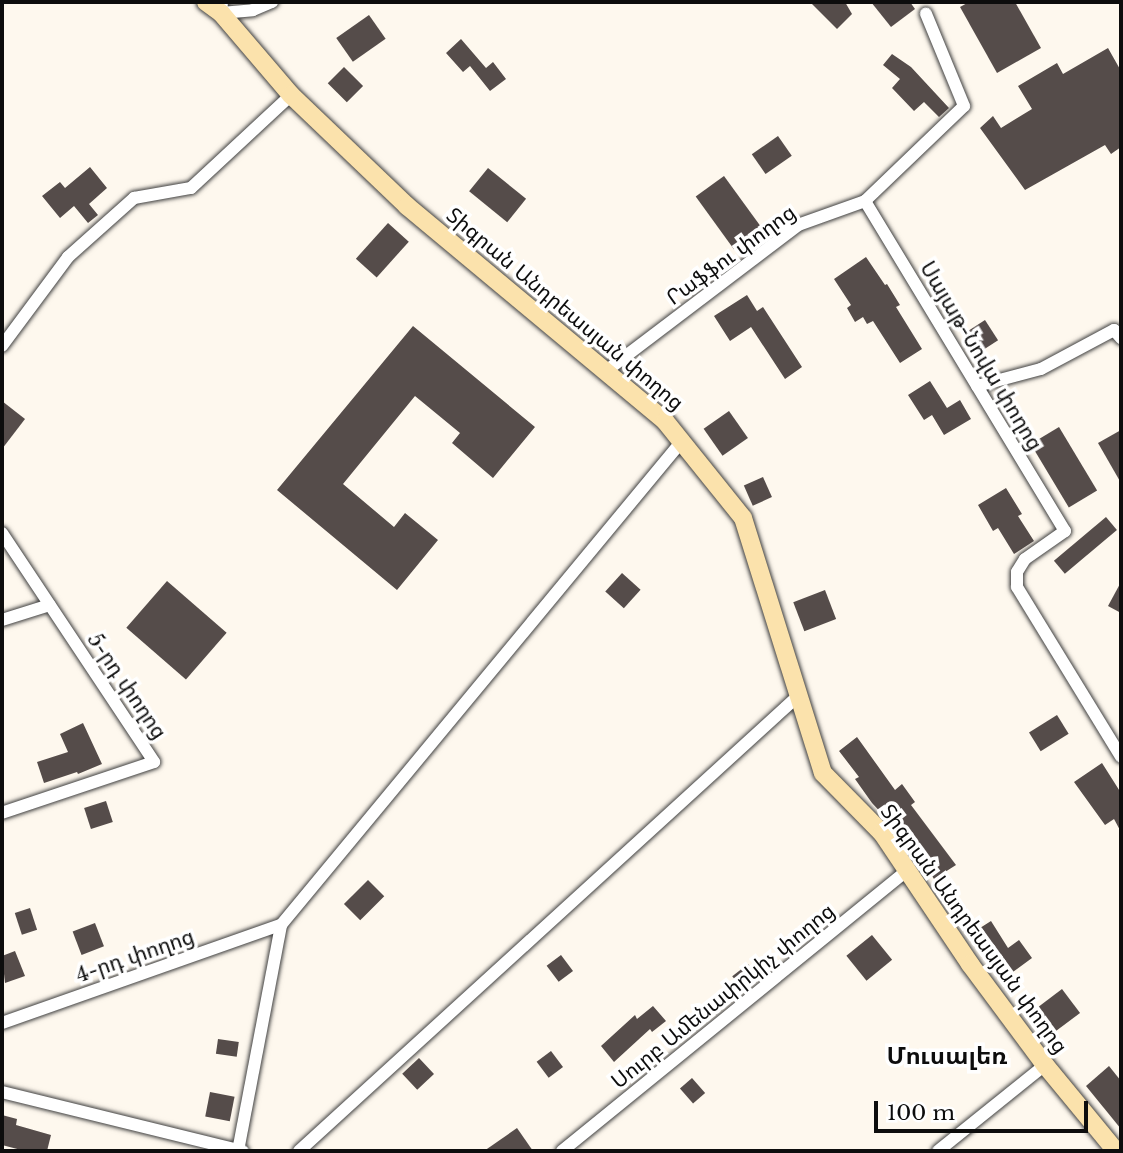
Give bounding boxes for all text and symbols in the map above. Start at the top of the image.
street label: Րաֆֆու փողոց [661,200,801,310]
street label: Տիգրան Անդրեասյան փողոց [441,202,689,416]
street label: Սայաթ-Նովա փողոց [915,257,1047,455]
street label: 5-րդ փողոց [82,628,172,744]
street label: Տիգրան Անդրեասյան փողոց [875,800,1073,1058]
street label: Սուրբ Ամենափրկիչ փողոց [606,898,840,1094]
street label: 4-րդ փողոց [73,924,197,988]
district label: Մուսալեռ [887,1042,1007,1070]
scale bar [878,1086,1092,1130]
text: 100 m [887,1100,955,1126]

